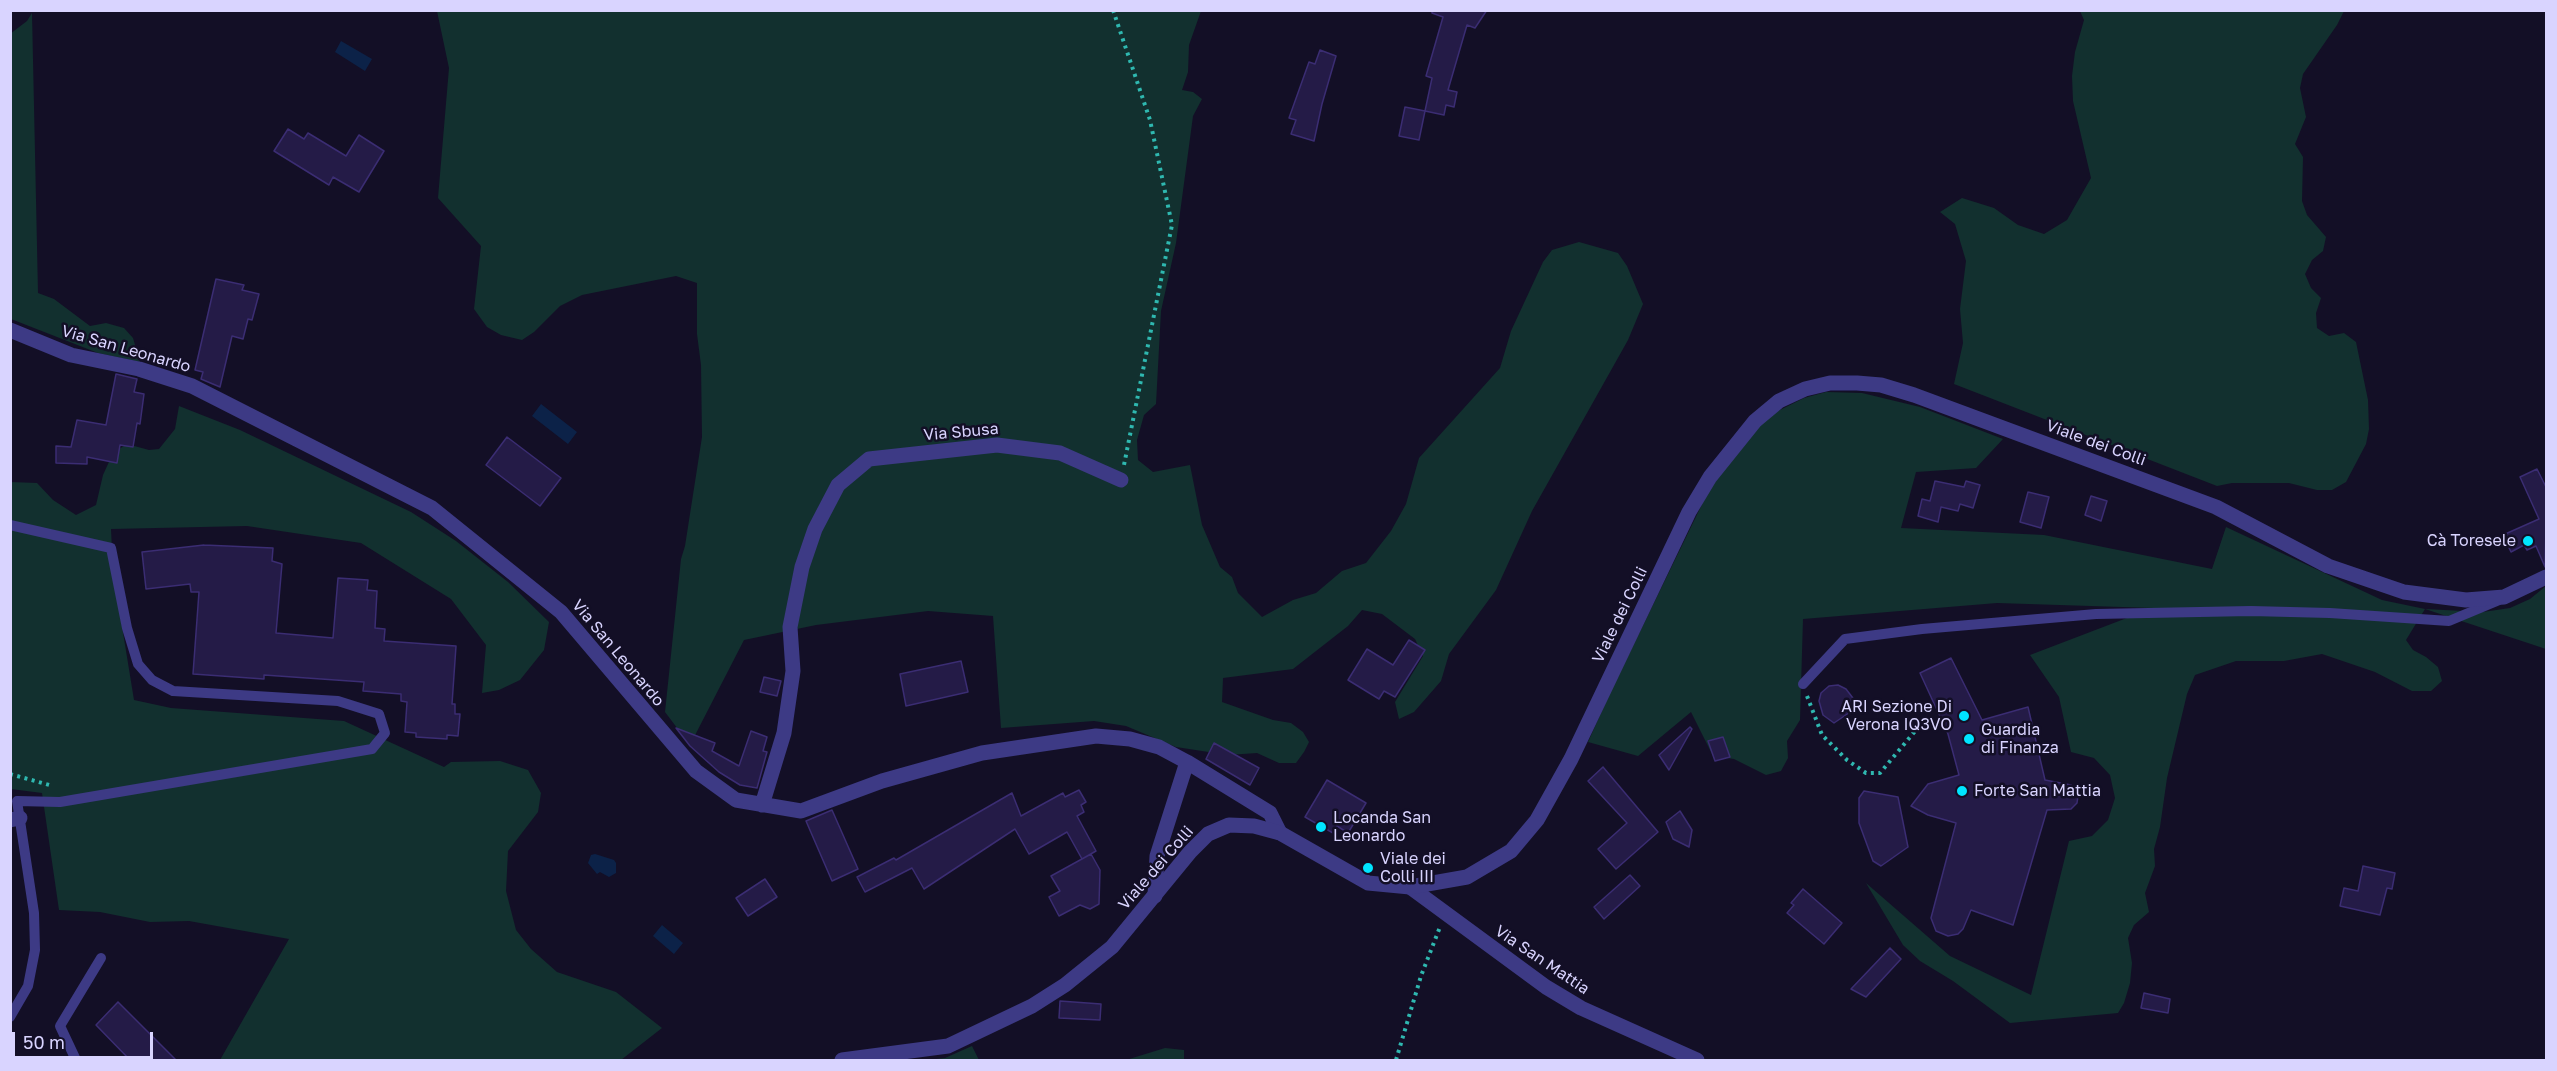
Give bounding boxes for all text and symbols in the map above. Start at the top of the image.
street label: Via San Leonardo [59,321,193,377]
street label: Viale dei Colli [2044,416,2148,470]
street label: Via Sbusa [923,419,999,445]
place label: Cà Toresele [2427,531,2516,551]
marker: Cà Toresele [2521,534,2535,548]
street label: Viale dei Colli [1588,564,1652,666]
street label: Via San Leonardo [568,596,668,710]
place label: ARI Sezione Di Verona IQ3VO [1841,697,1952,735]
marker: ARI Sezione Di Verona IQ3VO [1957,709,1971,723]
place label: Guardia di Finanza [1981,720,2059,758]
marker: Guardia di Finanza [1962,732,1976,746]
place label: Forte San Mattia [1974,781,2101,801]
marker: Forte San Mattia [1955,784,1969,798]
place label: Locanda San Leonardo [1333,808,1431,846]
marker: Locanda San Leonardo [1314,820,1328,834]
street label: Viale dei Colli [1114,822,1198,914]
place label: Viale dei Colli III [1380,849,1446,887]
marker: Viale dei Colli III [1361,861,1375,875]
street label: Via San Mattia [1491,921,1593,999]
scale bar [15,1020,156,1058]
text: 50 m [23,1031,65,1053]

